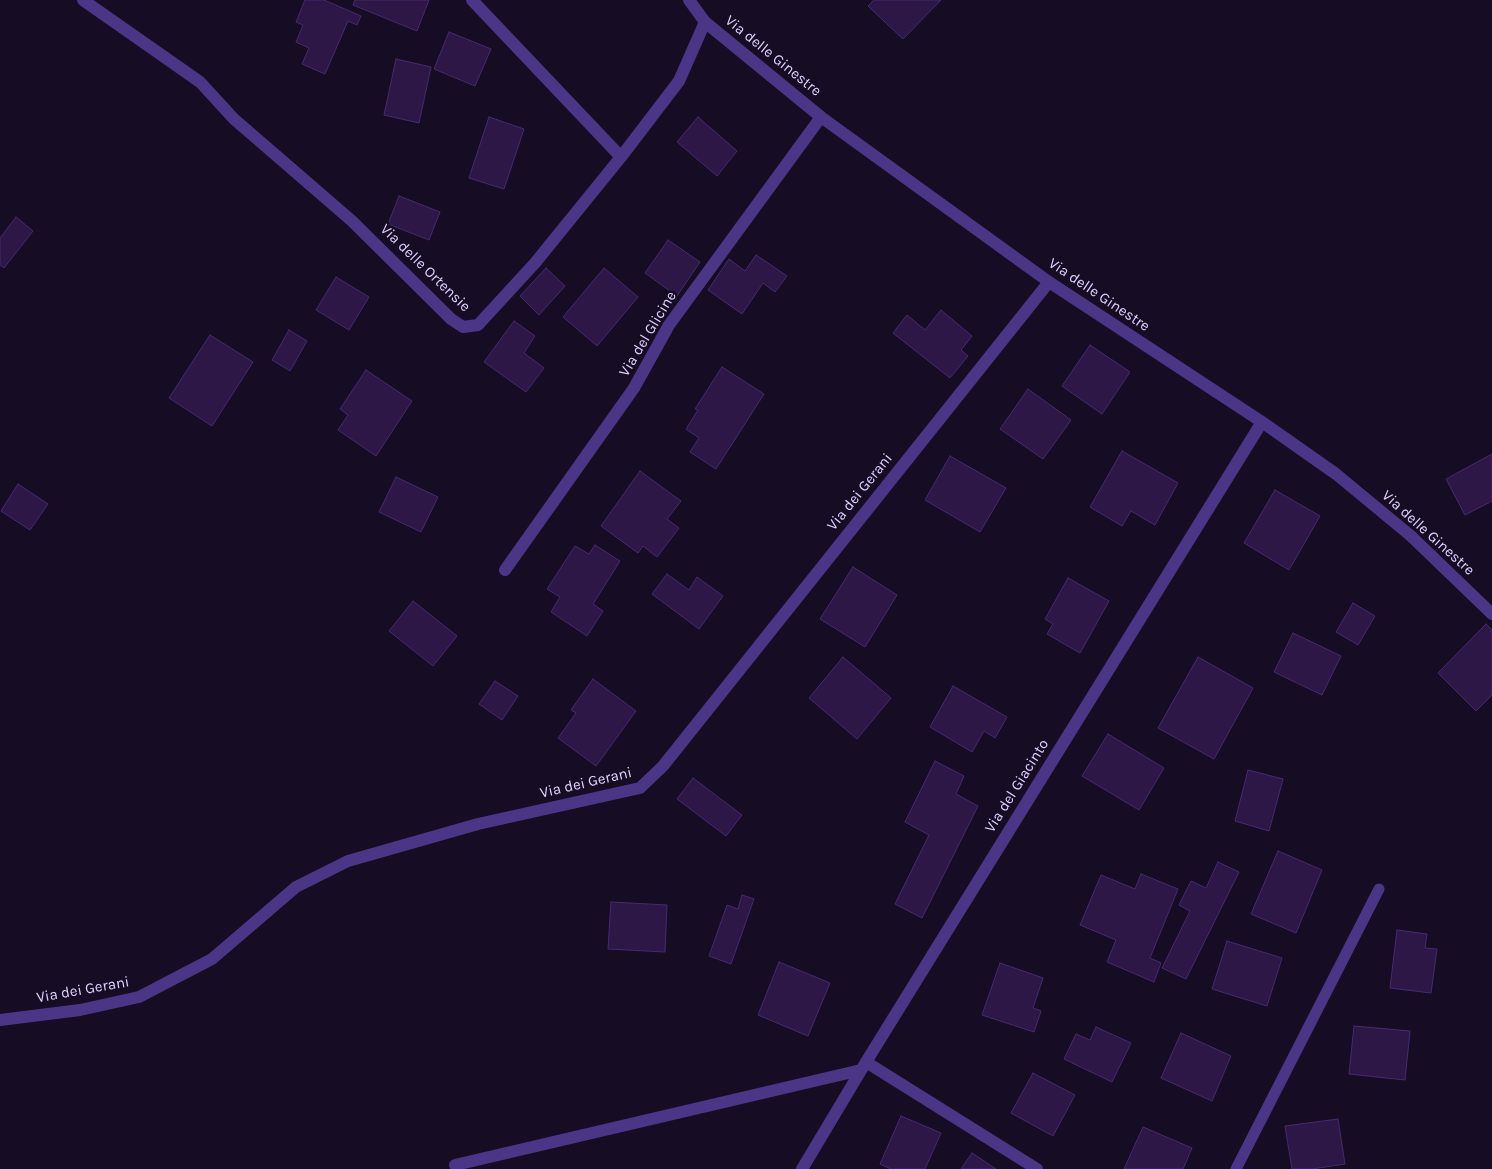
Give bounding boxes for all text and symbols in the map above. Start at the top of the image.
street label: Via delle Ginestre [721,12,825,100]
street label: Via delle Ortensie [376,220,474,316]
street label: Via delle Ginestre [1045,254,1153,336]
street label: Via del Glicine [615,288,681,380]
street label: Via dei Gerani [823,450,897,534]
street label: Via delle Ginestre [1378,487,1478,579]
street label: Via del Giacinto [981,736,1053,836]
street label: Via dei Gerani [538,764,634,802]
street label: Via dei Gerani [35,973,131,1007]

